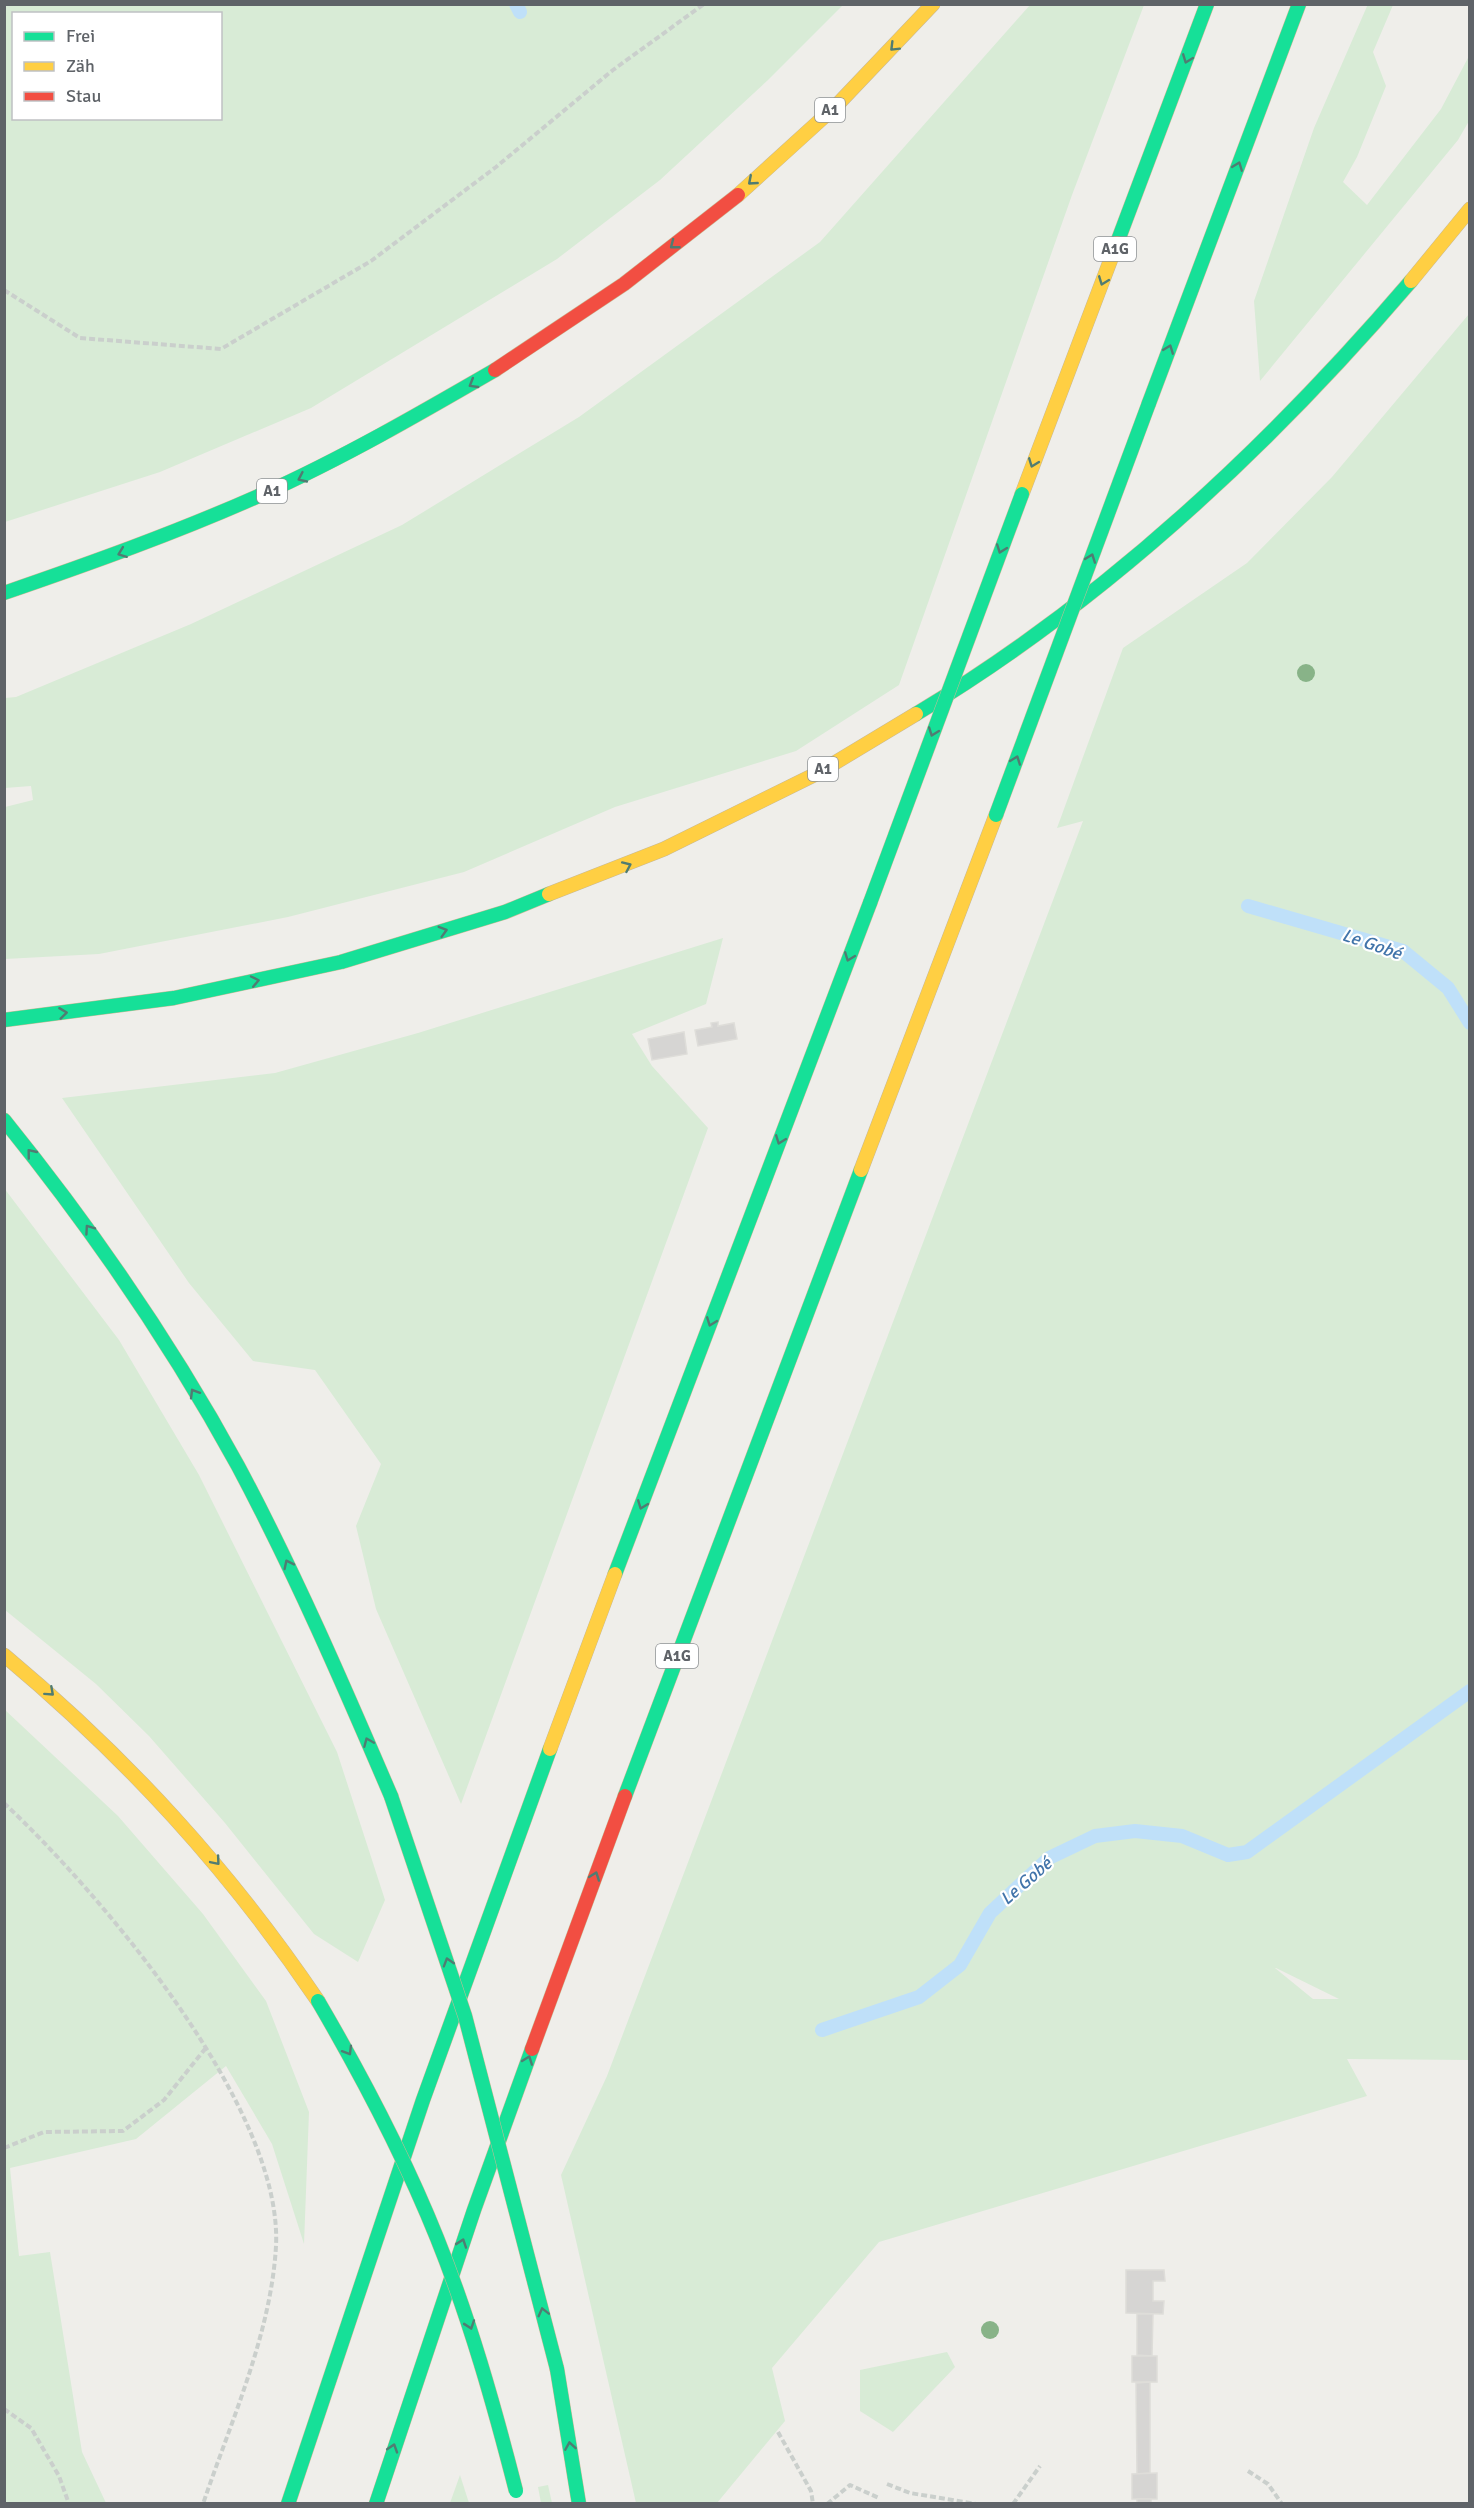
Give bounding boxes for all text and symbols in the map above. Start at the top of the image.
legend [12,12,222,120]
text: Frei [66,25,95,47]
one-way arrow [890,40,901,51]
one-way arrow [1181,53,1194,64]
text: Zäh [66,55,95,77]
text: Stau [66,85,101,107]
road number: A1 [815,98,845,122]
one-way arrow [1231,161,1243,172]
one-way arrow [748,174,759,185]
one-way arrow [670,237,681,248]
road number: A1G [1094,237,1136,261]
one-way arrow [1097,275,1110,286]
one-way arrow [1162,344,1175,354]
one-way arrow [469,377,479,388]
one-way arrow [1028,457,1041,468]
one-way arrow [297,470,308,482]
road number: A1 [257,479,287,503]
one-way arrow [996,543,1009,554]
one-way arrow [117,546,128,558]
one-way arrow [1084,553,1097,564]
one-way arrow [928,726,941,736]
one-way arrow [1009,755,1022,766]
road number: A1 [808,757,838,781]
one-way arrow [620,861,631,873]
water label: Le Gobé [1339,924,1406,965]
one-way arrow [437,926,448,938]
one-way arrow [844,951,856,962]
one-way arrow [250,975,260,988]
one-way arrow [58,1007,67,1020]
one-way arrow [775,1134,787,1145]
one-way arrow [28,1149,39,1160]
one-way arrow [85,1225,96,1236]
one-way arrow [706,1316,719,1327]
one-way arrow [190,1389,202,1399]
one-way arrow [637,1499,650,1509]
one-way arrow [283,1559,295,1570]
road number: A1G [656,1644,698,1668]
one-way arrow [43,1685,53,1696]
one-way arrow [363,1737,375,1748]
water label: Le Gobé [996,1851,1058,1909]
one-way arrow [208,1854,219,1865]
one-way arrow [588,1872,601,1882]
one-way arrow [443,1957,455,1968]
one-way arrow [341,2045,353,2055]
one-way arrow [521,2055,534,2066]
one-way arrow [455,2238,468,2249]
one-way arrow [537,2308,550,2318]
one-way arrow [463,2319,476,2330]
one-way arrow [564,2441,576,2450]
one-way arrow [386,2443,398,2454]

